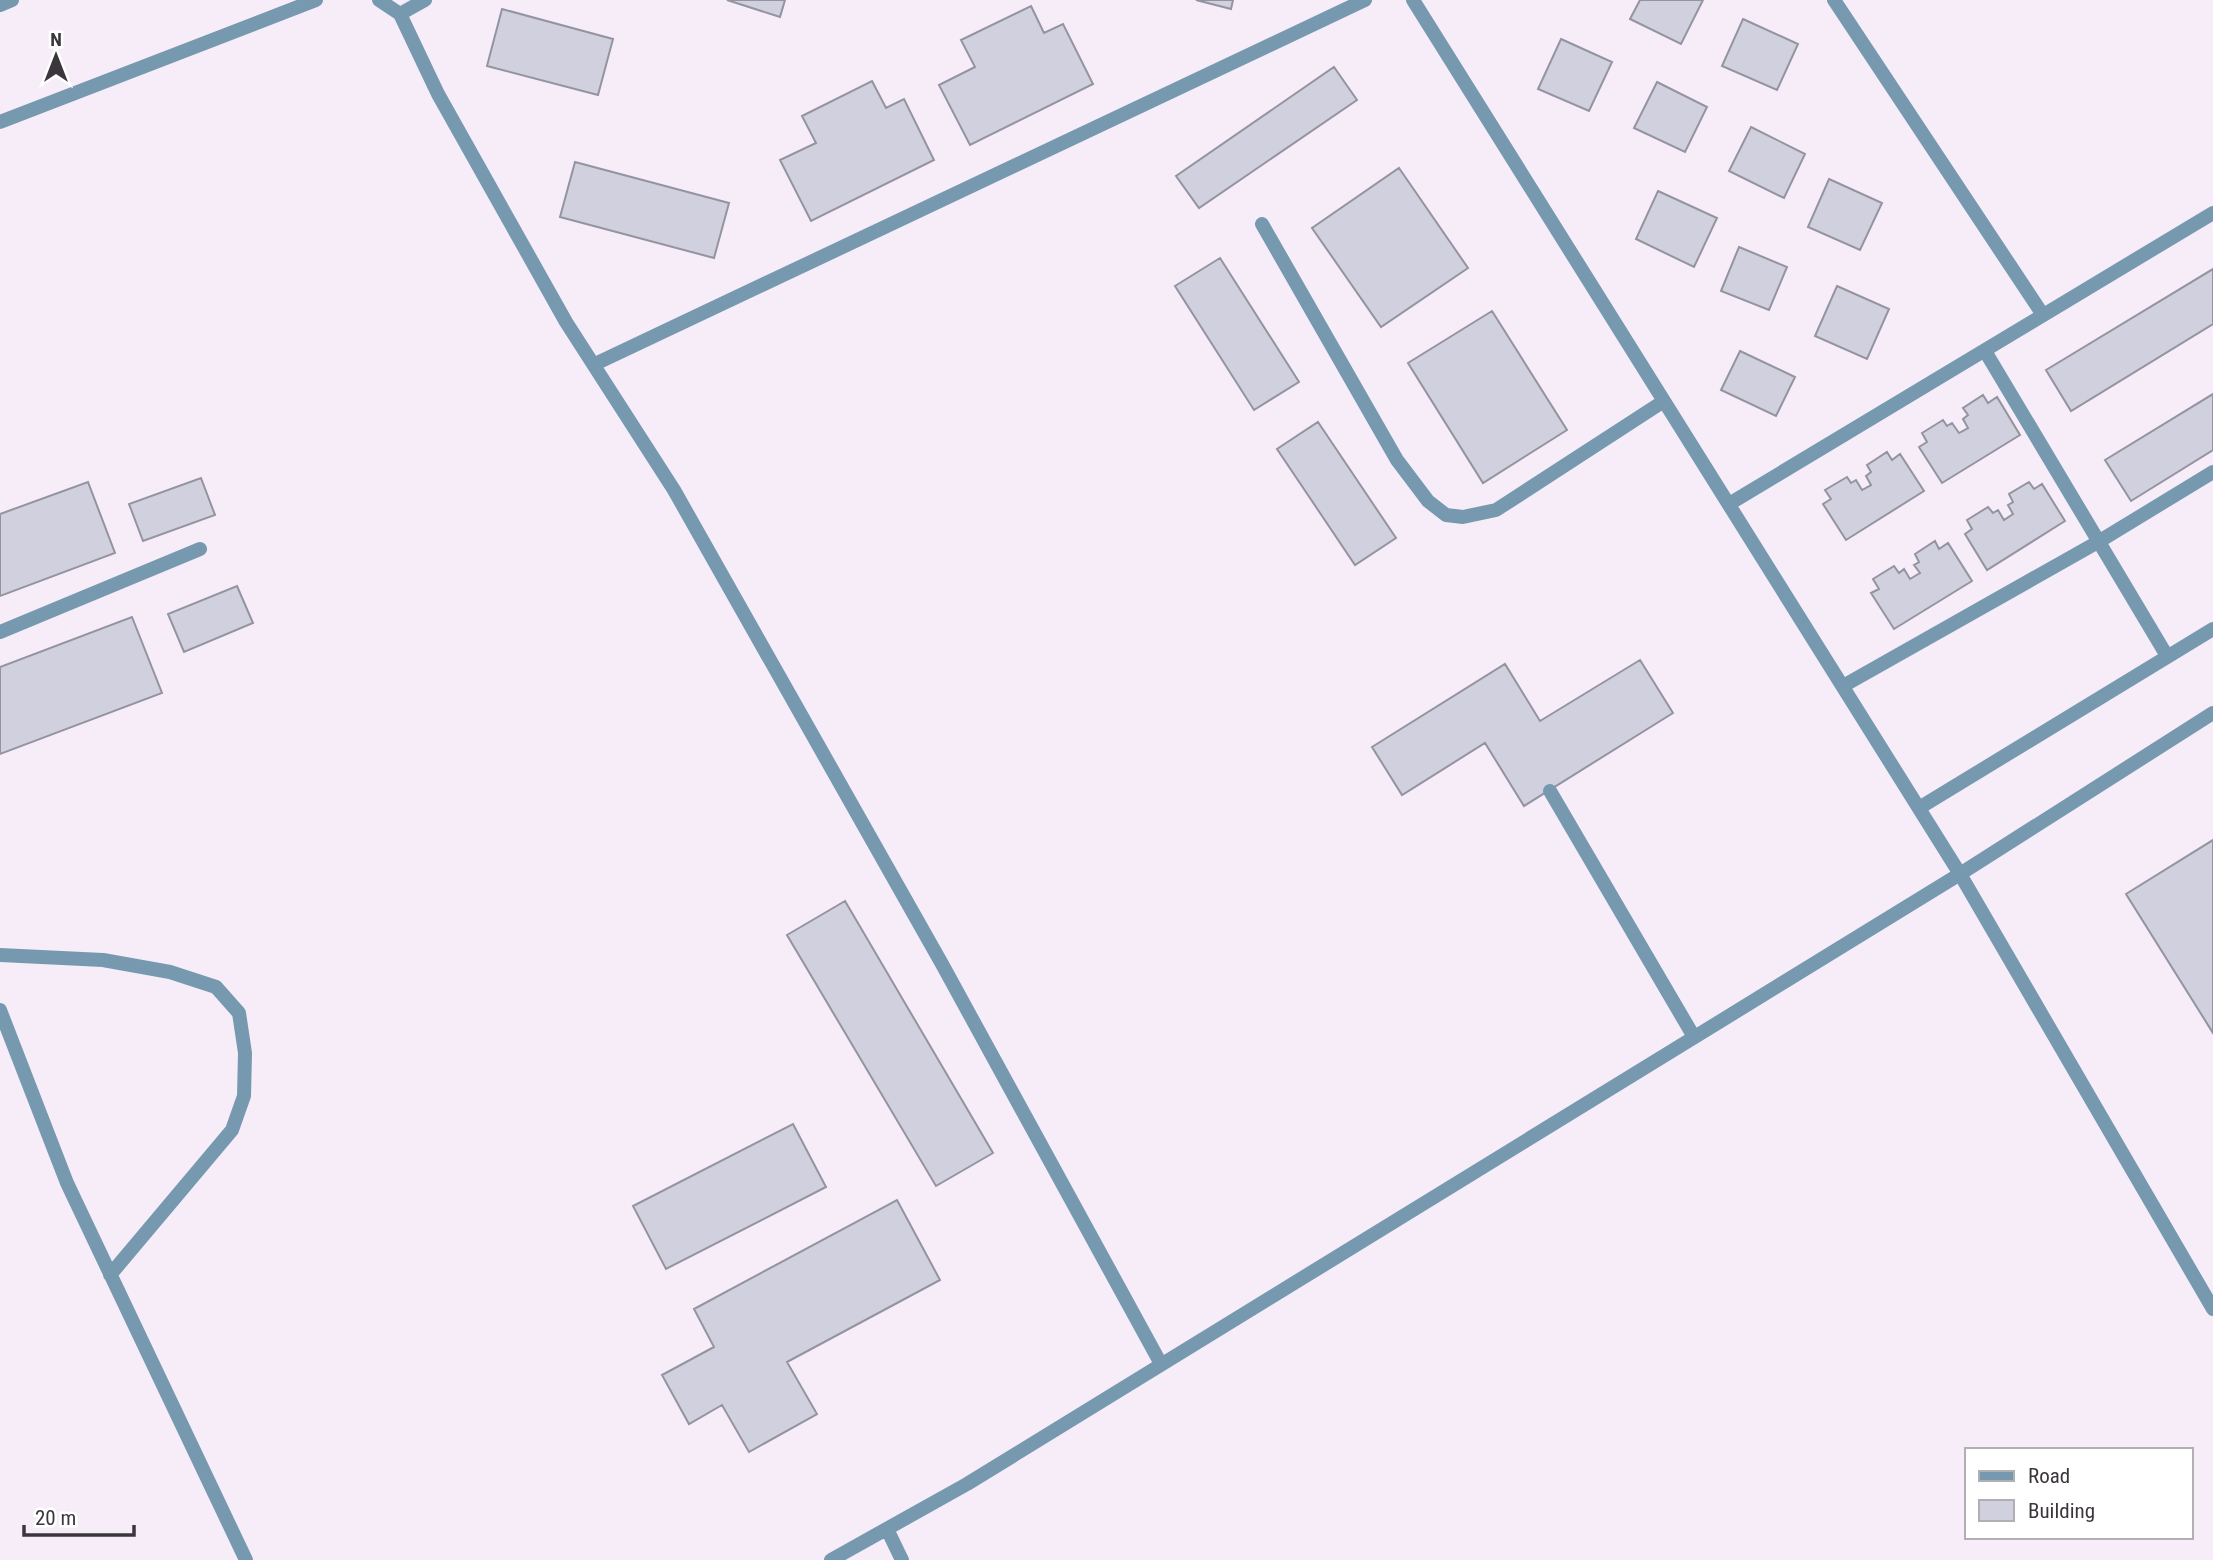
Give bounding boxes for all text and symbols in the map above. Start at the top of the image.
north arrow [21,21,91,91]
text: N [50,28,62,51]
legend [1965,1448,2192,1539]
text: Road [2028,1464,2070,1488]
scale bar [24,1494,135,1538]
text: Building [2028,1499,2095,1523]
text: 20 m [35,1506,76,1530]

